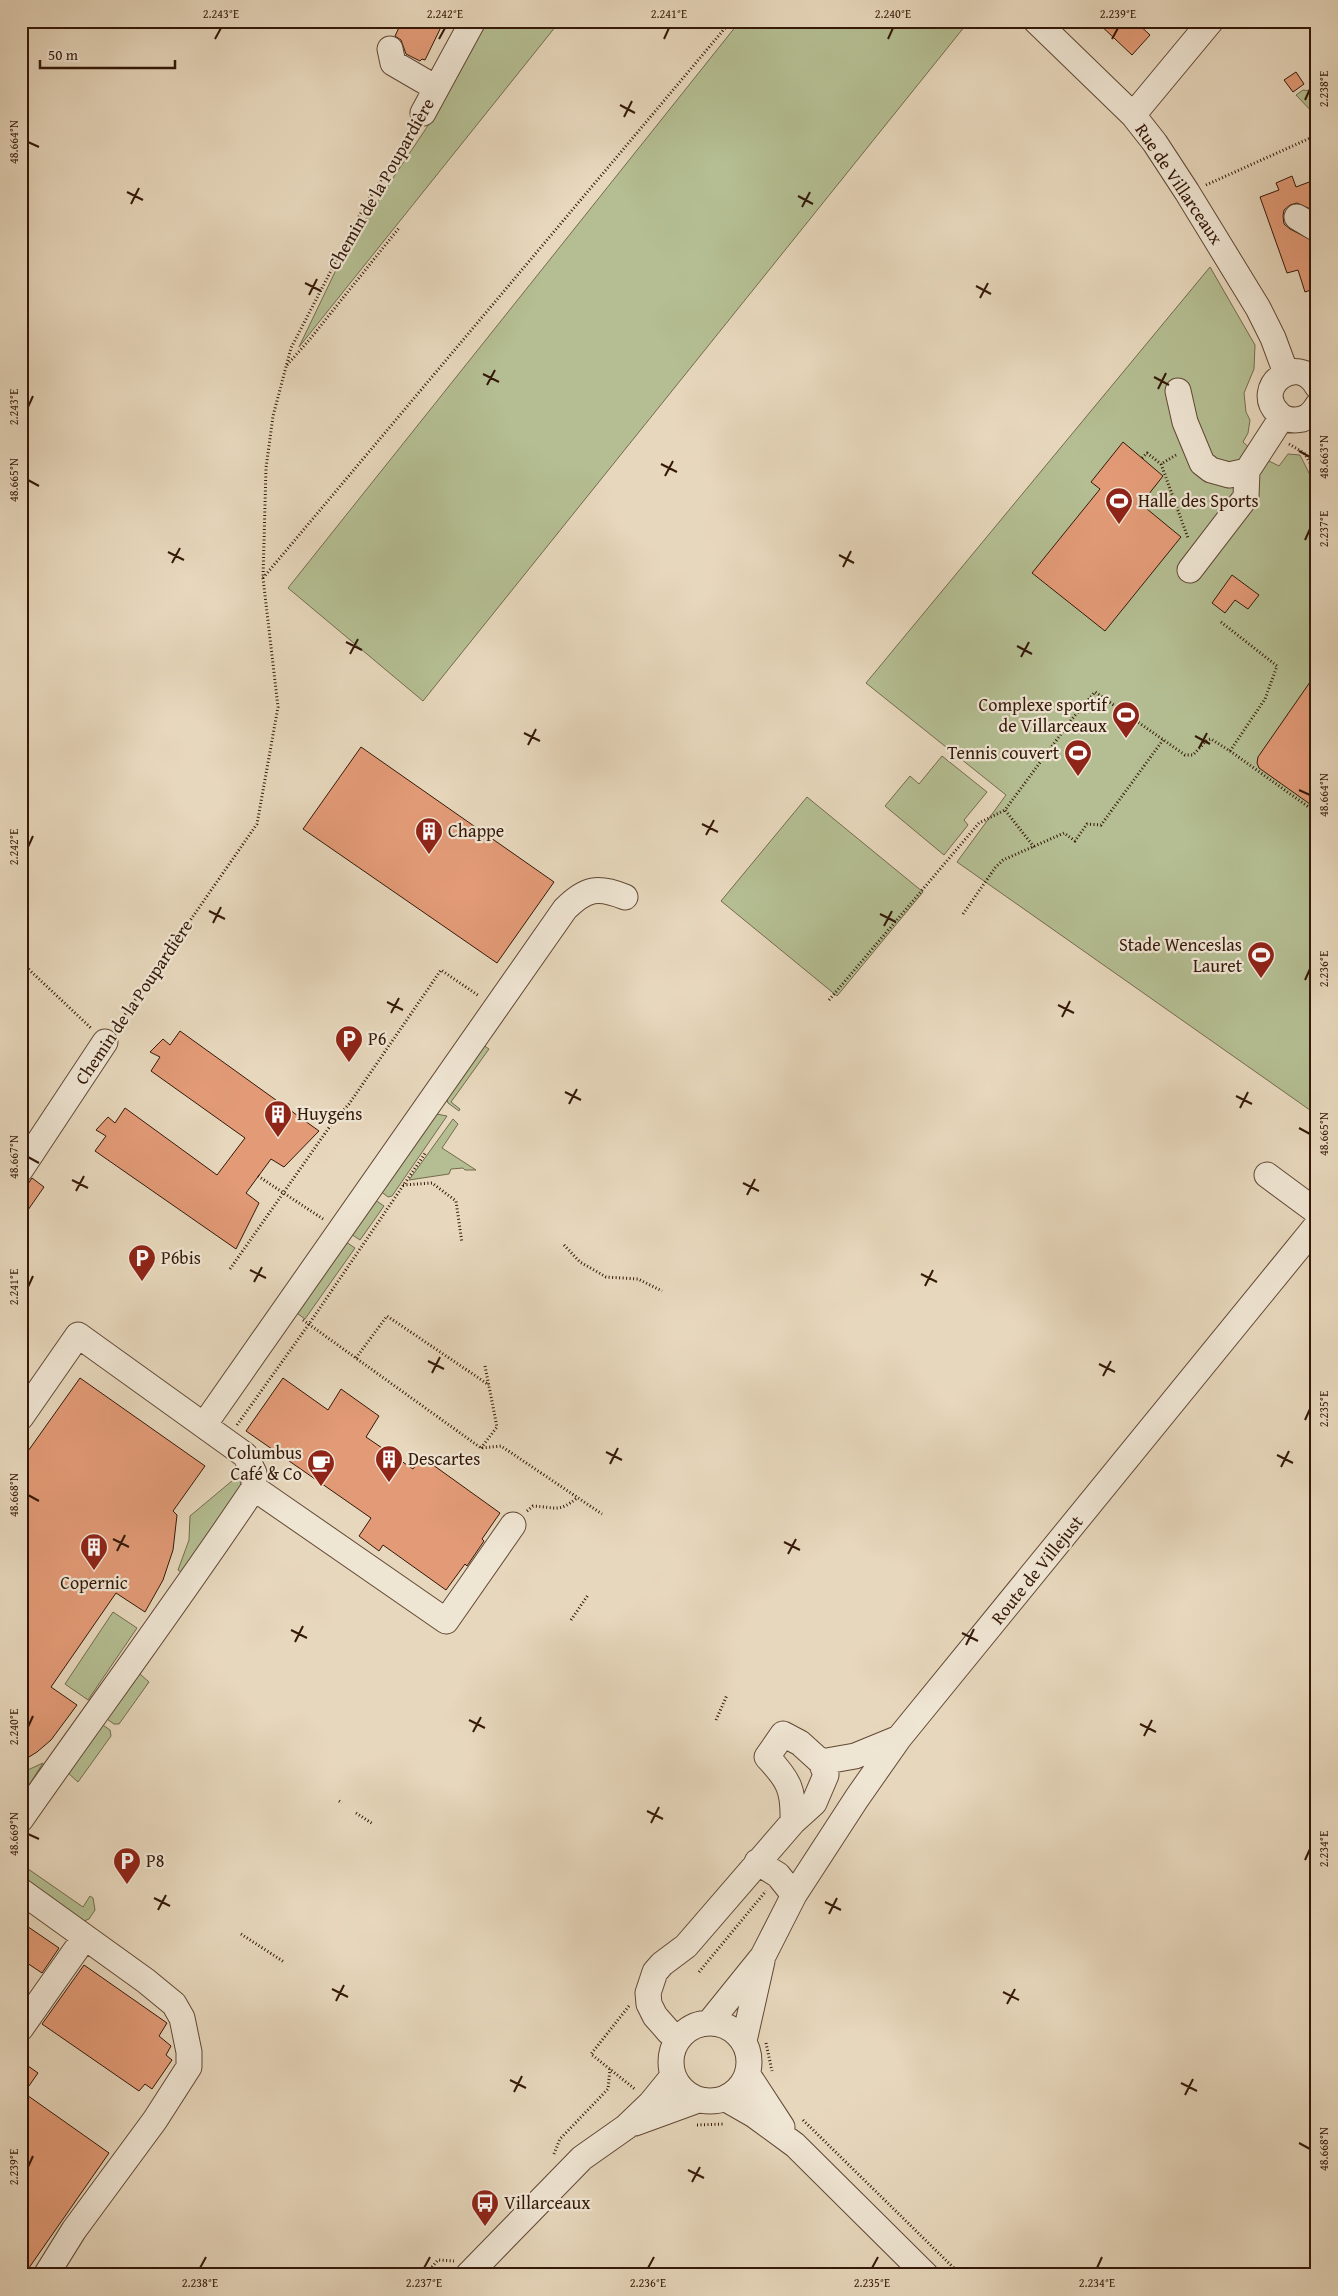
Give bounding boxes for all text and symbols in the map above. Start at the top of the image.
text: 2.243°E [203,5,239,22]
text: 2.242°E [427,5,463,22]
text: 2.241°E [651,5,687,22]
text: 2.240°E [875,5,911,22]
text: 2.239°E [1100,5,1136,22]
scale bar [40,38,175,70]
text: 50 m [48,44,79,65]
text: 2.238°E [1315,71,1332,107]
street label: Chemin de la Poupardière [320,93,441,275]
street label: Rue de Villarceaux [1129,118,1230,250]
text: 48.664°N [5,120,22,164]
text: 2.243°E [5,389,22,425]
text: 48.663°N [1315,435,1332,479]
text: 48.665°N [5,458,22,502]
sports icon: Halle des Sports [1104,486,1134,525]
place label: Halle des Sports [1138,487,1259,514]
text: 2.237°E [1315,511,1332,547]
place label: Complexe sportif de Villarceaux [978,691,1109,739]
sports icon: Complexe sportif de Villarceaux [1111,700,1141,739]
sports icon: Tennis couvert [1063,738,1093,777]
place label: Tennis couvert [947,739,1060,766]
text: 48.664°N [1315,773,1332,817]
building icon: Chappe [414,816,444,855]
place label: Chappe [448,817,504,844]
text: 2.242°E [5,829,22,865]
street label: Chemin de la Poupardière [68,914,199,1090]
place label: Stade Wenceslas Lauret [1119,931,1243,979]
sports icon: Stade Wenceslas Lauret [1246,940,1276,979]
text: 2.236°E [1315,951,1332,987]
parking icon: P6 [334,1024,364,1063]
place label: P6 [368,1025,386,1052]
building icon: Huygens [263,1099,293,1138]
place label: Huygens [297,1100,362,1127]
text: 48.665°N [1315,1112,1332,1156]
text: 48.667°N [5,1135,22,1179]
parking icon: P6bis [127,1243,157,1282]
place label: P6bis [161,1244,201,1271]
text: 2.241°E [5,1269,22,1305]
text: 2.235°E [1315,1391,1332,1427]
place label: Columbus Café & Co [227,1439,302,1487]
building icon: Descartes [374,1444,404,1483]
place label: Descartes [408,1445,480,1472]
cafe icon: Columbus Café & Co [306,1448,336,1487]
text: 48.668°N [5,1473,22,1517]
street label: Route de Villejust [984,1509,1090,1630]
building icon: Copernic [79,1532,109,1571]
place label: Copernic [60,1569,128,1596]
text: 2.240°E [5,1709,22,1745]
text: 48.669°N [5,1812,22,1856]
text: 2.234°E [1315,1831,1332,1867]
parking icon: P8 [112,1846,142,1885]
place label: P8 [146,1847,164,1874]
text: 48.668°N [1315,2127,1332,2171]
text: 2.239°E [5,2149,22,2185]
bus stop icon: Villarceaux [470,2188,500,2227]
place label: Villarceaux [504,2189,591,2216]
text: 2.238°E [182,2274,218,2291]
text: 2.237°E [406,2274,442,2291]
text: 2.236°E [630,2274,666,2291]
text: 2.235°E [854,2274,890,2291]
text: 2.234°E [1079,2274,1115,2291]

